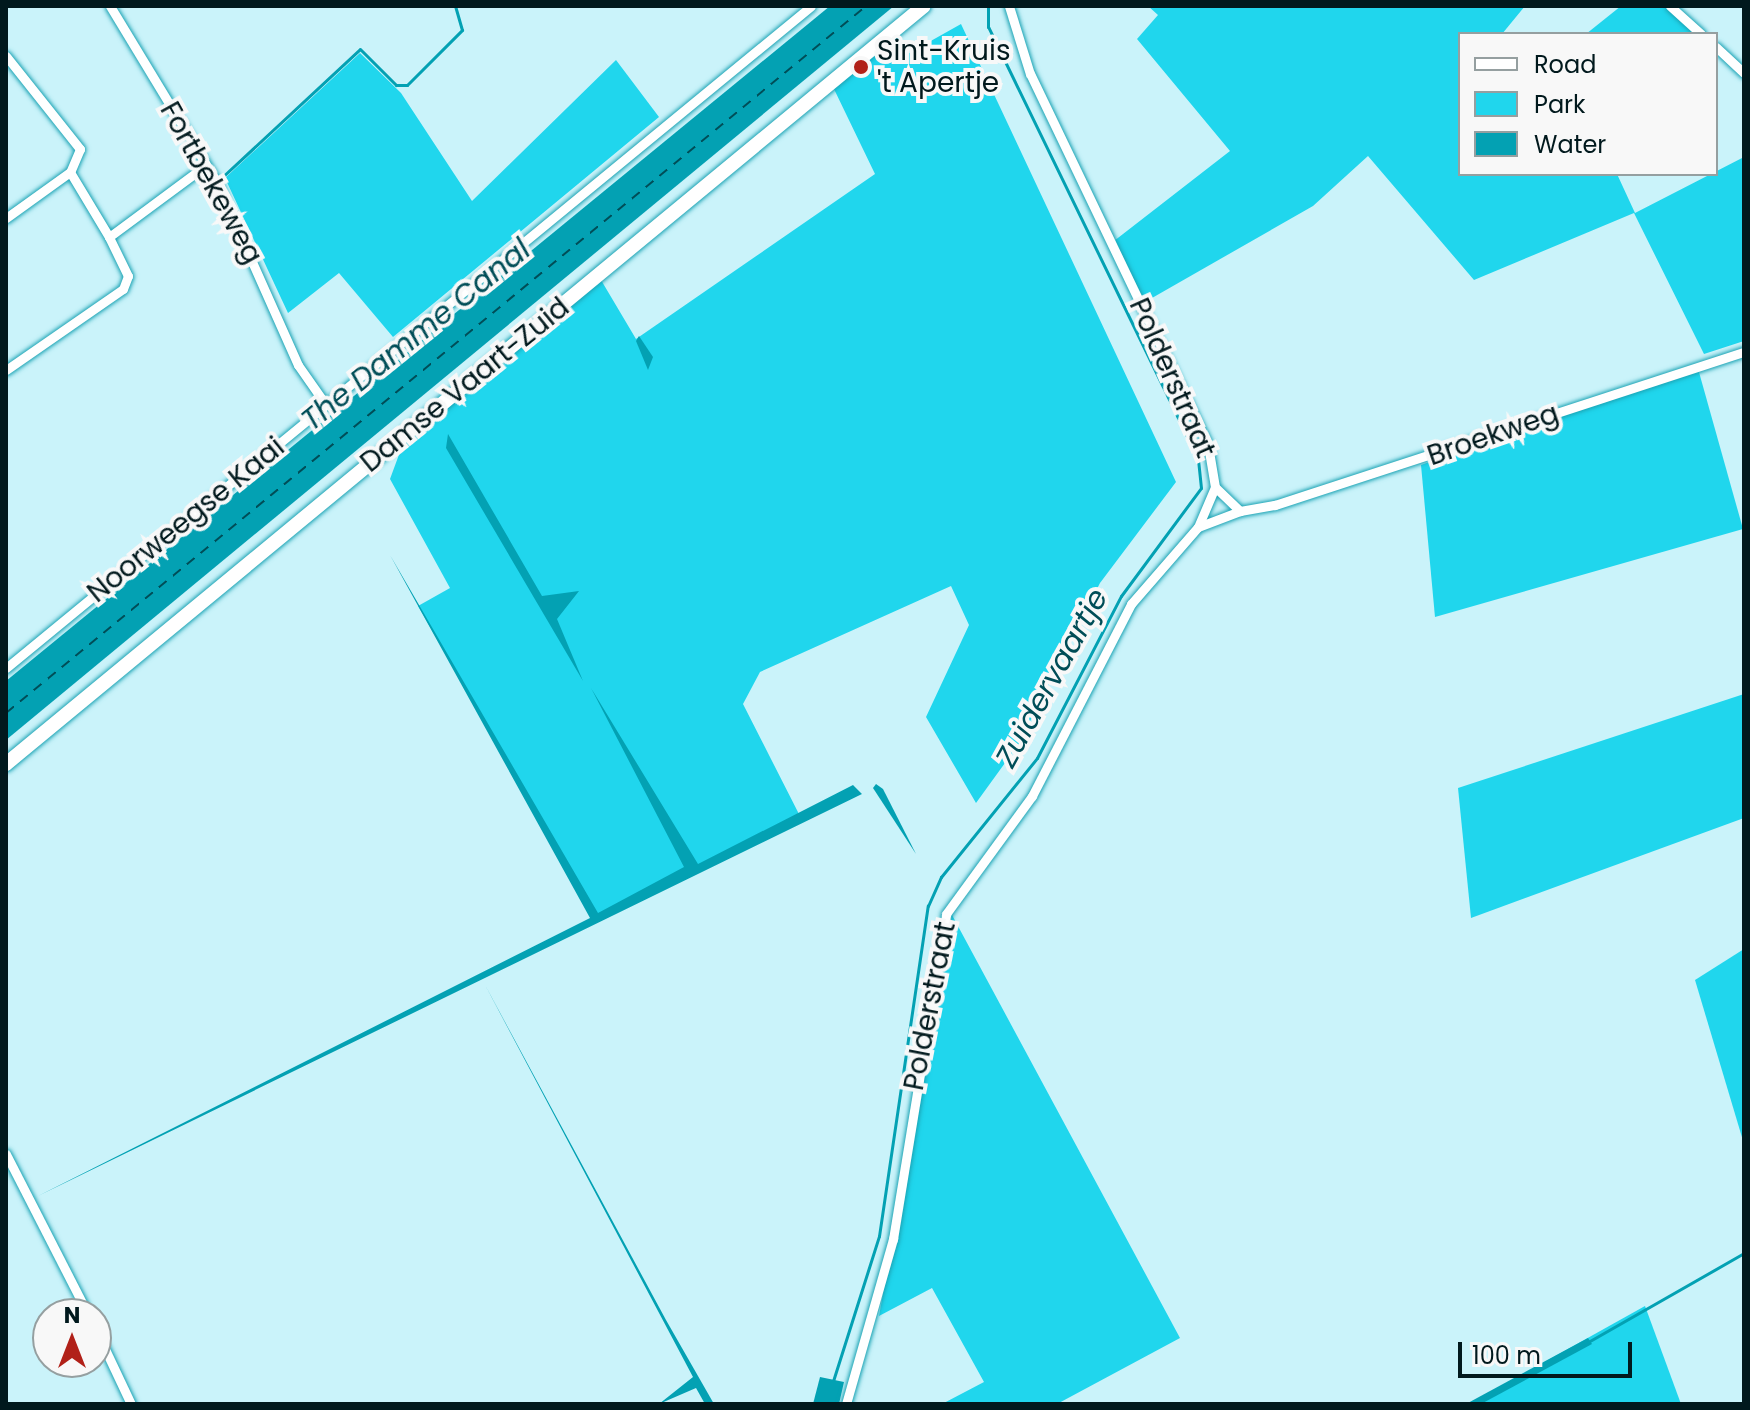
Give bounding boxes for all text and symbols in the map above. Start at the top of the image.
legend [1458,32,1718,176]
place label: Sint-Kruis 't Apertje [877,34,1011,100]
text: Road [1534,48,1596,81]
marker: Sint-Kruis 't Apertje [852,58,870,76]
text: Park [1534,88,1585,121]
street label: Fortbekeweg [153,96,269,270]
text: Water [1534,128,1606,161]
water label: The Damme Canal [294,232,538,438]
street label: Damse Vaart-Zuid [354,291,576,479]
street label: Polderstraat [1122,293,1222,463]
street label: Broekweg [1423,397,1563,473]
street label: Noorweegse Kaai [81,430,291,610]
water label: Zuidervaartje [988,583,1116,773]
street label: Polderstraat [897,919,963,1093]
north arrow [32,1298,112,1378]
text: N [64,1300,80,1331]
scale bar [1462,1326,1636,1376]
text: 100 m [1472,1339,1541,1372]

